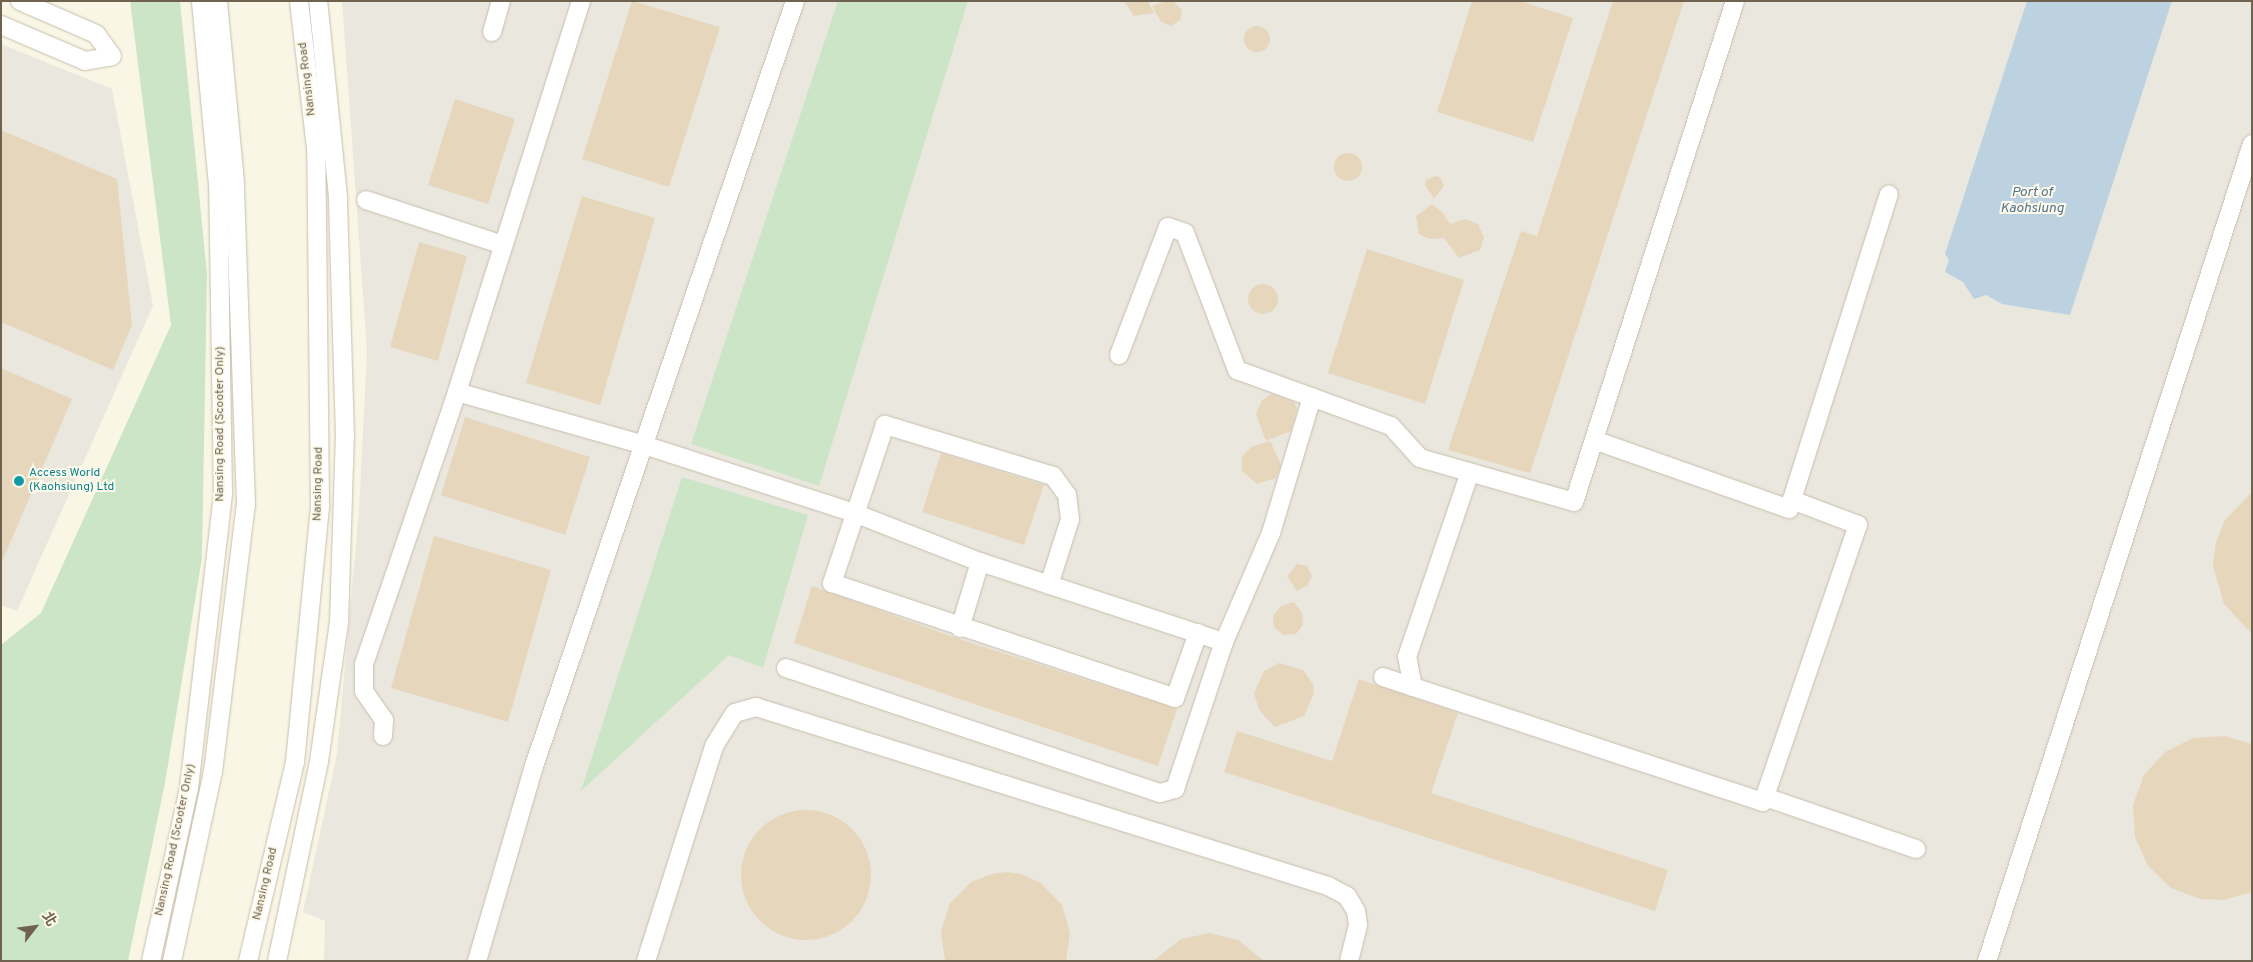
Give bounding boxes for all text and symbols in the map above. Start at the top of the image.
street label: Nansing Road [296,41,320,117]
water label: Port of Kaohsiung [2000,185,2064,218]
street label: Nansing Road (Scooter Only) [214,346,228,502]
street label: Nansing Road [311,447,327,521]
place label: Access World (Kaohsiung) Ltd [29,467,114,495]
marker: Access World (Kaohsiung) Ltd [13,475,25,487]
street label: Nansing Road (Scooter Only) [153,762,199,918]
street label: Nansing Road [251,846,281,922]
north arrow [10,902,60,952]
text: 北 [38,909,59,930]

